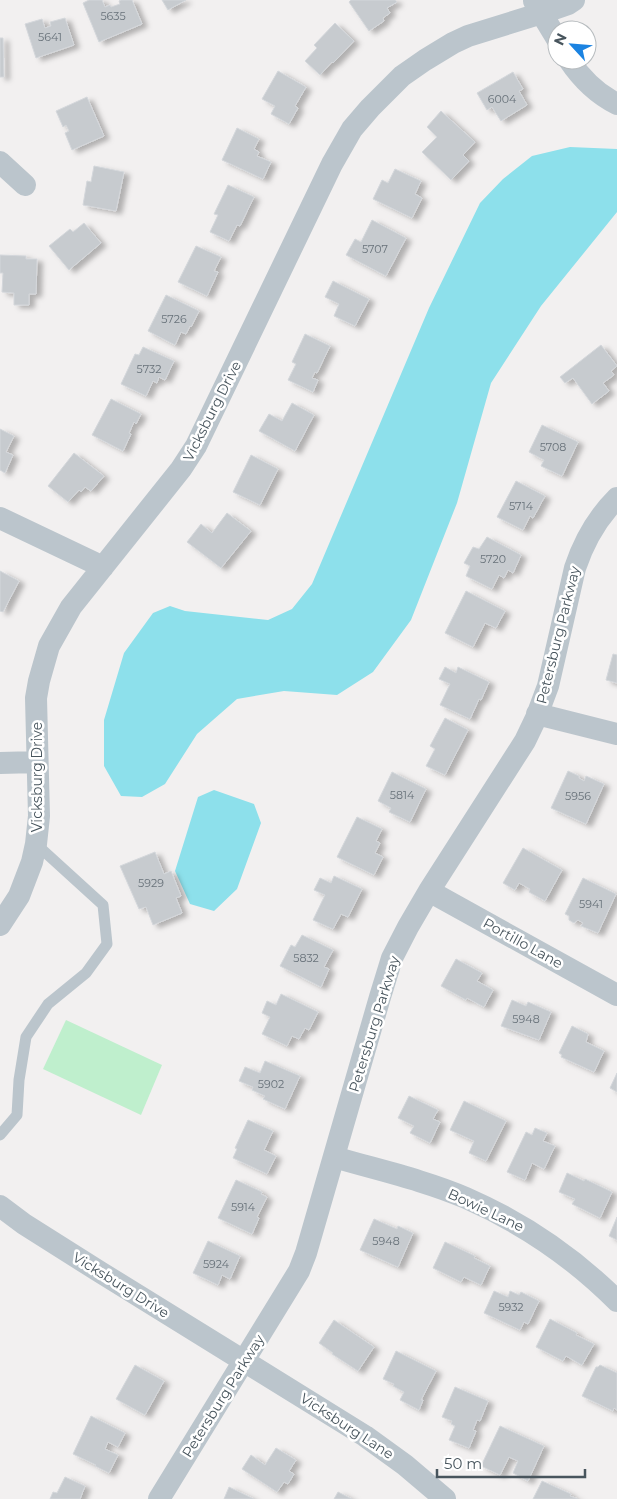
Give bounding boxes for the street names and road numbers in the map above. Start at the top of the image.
street label: Vicksburg Drive [179,358,245,464]
street label: Petersburg Parkway [532,564,584,706]
street label: Vicksburg Drive [28,722,46,832]
street label: Portillo Lane [480,914,566,972]
street label: Petersburg Parkway [345,953,403,1094]
street label: Bowie Lane [445,1185,527,1235]
street label: Vicksburg Drive [69,1248,173,1322]
street label: Petersburg Parkway [178,1331,268,1461]
street label: Vicksburg Lane [297,1389,397,1463]

